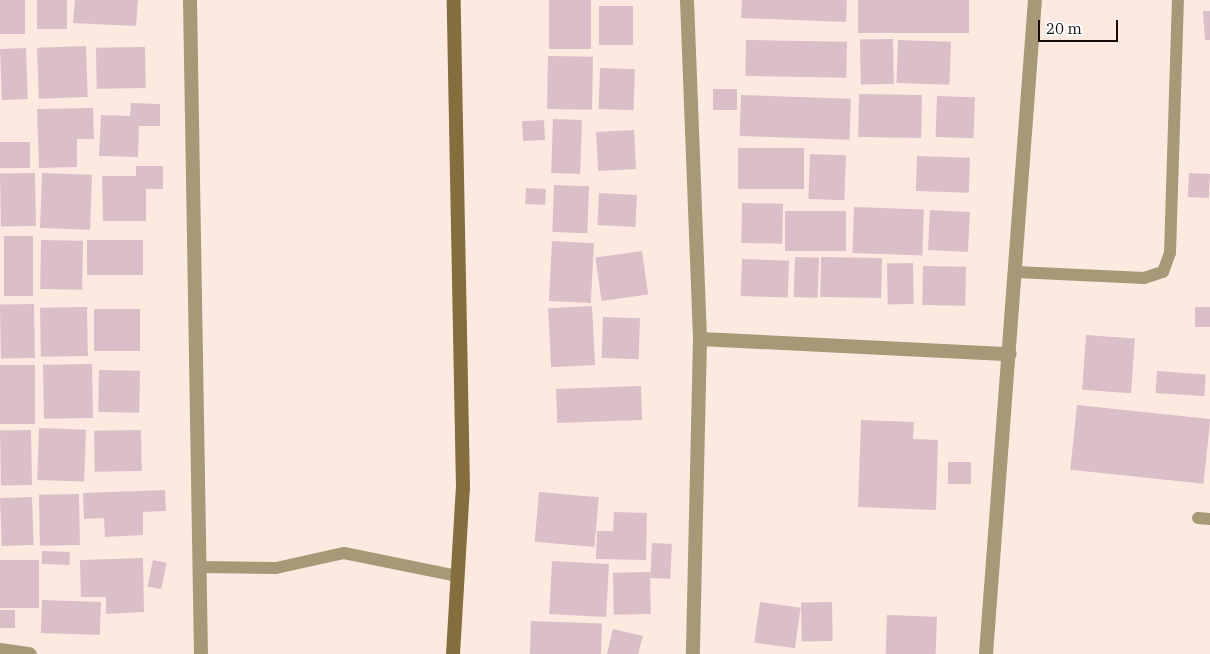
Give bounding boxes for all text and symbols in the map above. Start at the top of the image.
scale bar [1040,10,1120,42]
text: 20 m [1046,19,1082,38]

